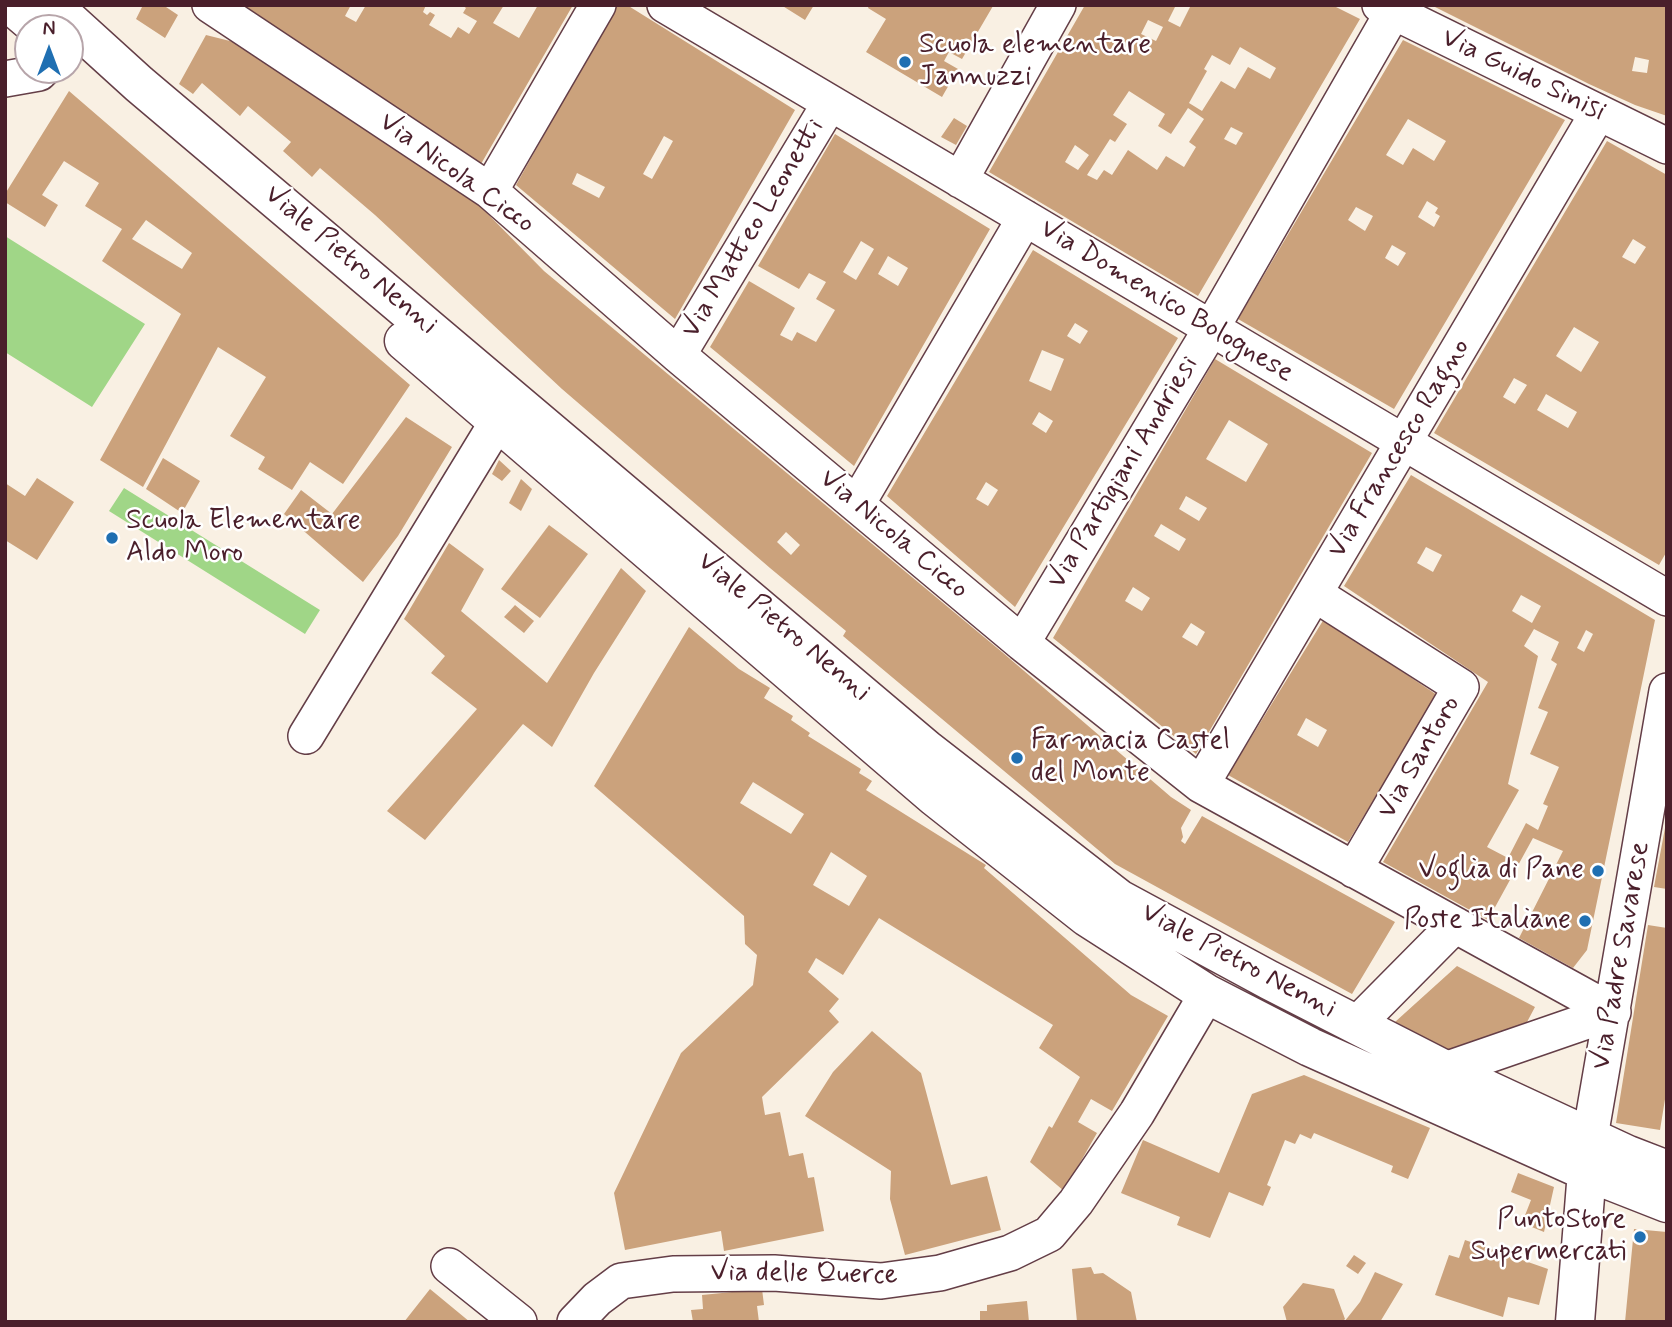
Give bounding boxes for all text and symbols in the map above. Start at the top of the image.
north arrow [14,14,84,84]
text: N [43,17,55,42]
street label: Via Guido Sinisi [1436,22,1610,130]
place label: Scuola elementare Jannuzzi [919,29,1151,95]
marker: Scuola elementare Jannuzzi [897,54,913,70]
street label: Via Nicola Cicco [371,106,541,242]
street label: Via Matteo Leonetti [675,113,833,345]
street label: Viale Pietro Nenni [256,179,444,343]
street label: Via Domenico Bolognese [1033,213,1299,391]
street label: Via Francesco Ragno [1321,333,1479,565]
street label: Via Partigiani Andriesi [1041,350,1207,596]
street label: Via Nicola Cicco [812,463,974,607]
place label: Scuola Elementare Aldo Moro [126,505,361,571]
marker: Scuola Elementare Aldo Moro [104,530,120,546]
street label: Viale Pietro Nenni [689,546,877,710]
street label: Via Santoro [1371,690,1469,826]
place label: Farmacia Castel del Monte [1031,725,1230,791]
marker: Farmacia Castel del Monte [1009,750,1025,766]
street label: Via Padre Savarese [1585,839,1659,1073]
place label: Voglia di Pane [1418,854,1584,888]
marker: Voglia di Pane [1590,863,1606,879]
street label: Viale Pietro Nenni [1135,896,1341,1028]
place label: Poste Italiane [1404,904,1571,938]
marker: Poste Italiane [1577,913,1593,929]
place label: PuntoStore Supermercati [1470,1204,1626,1270]
marker: PuntoStore Supermercati [1632,1229,1648,1245]
street label: Via delle Querce [710,1257,898,1293]

